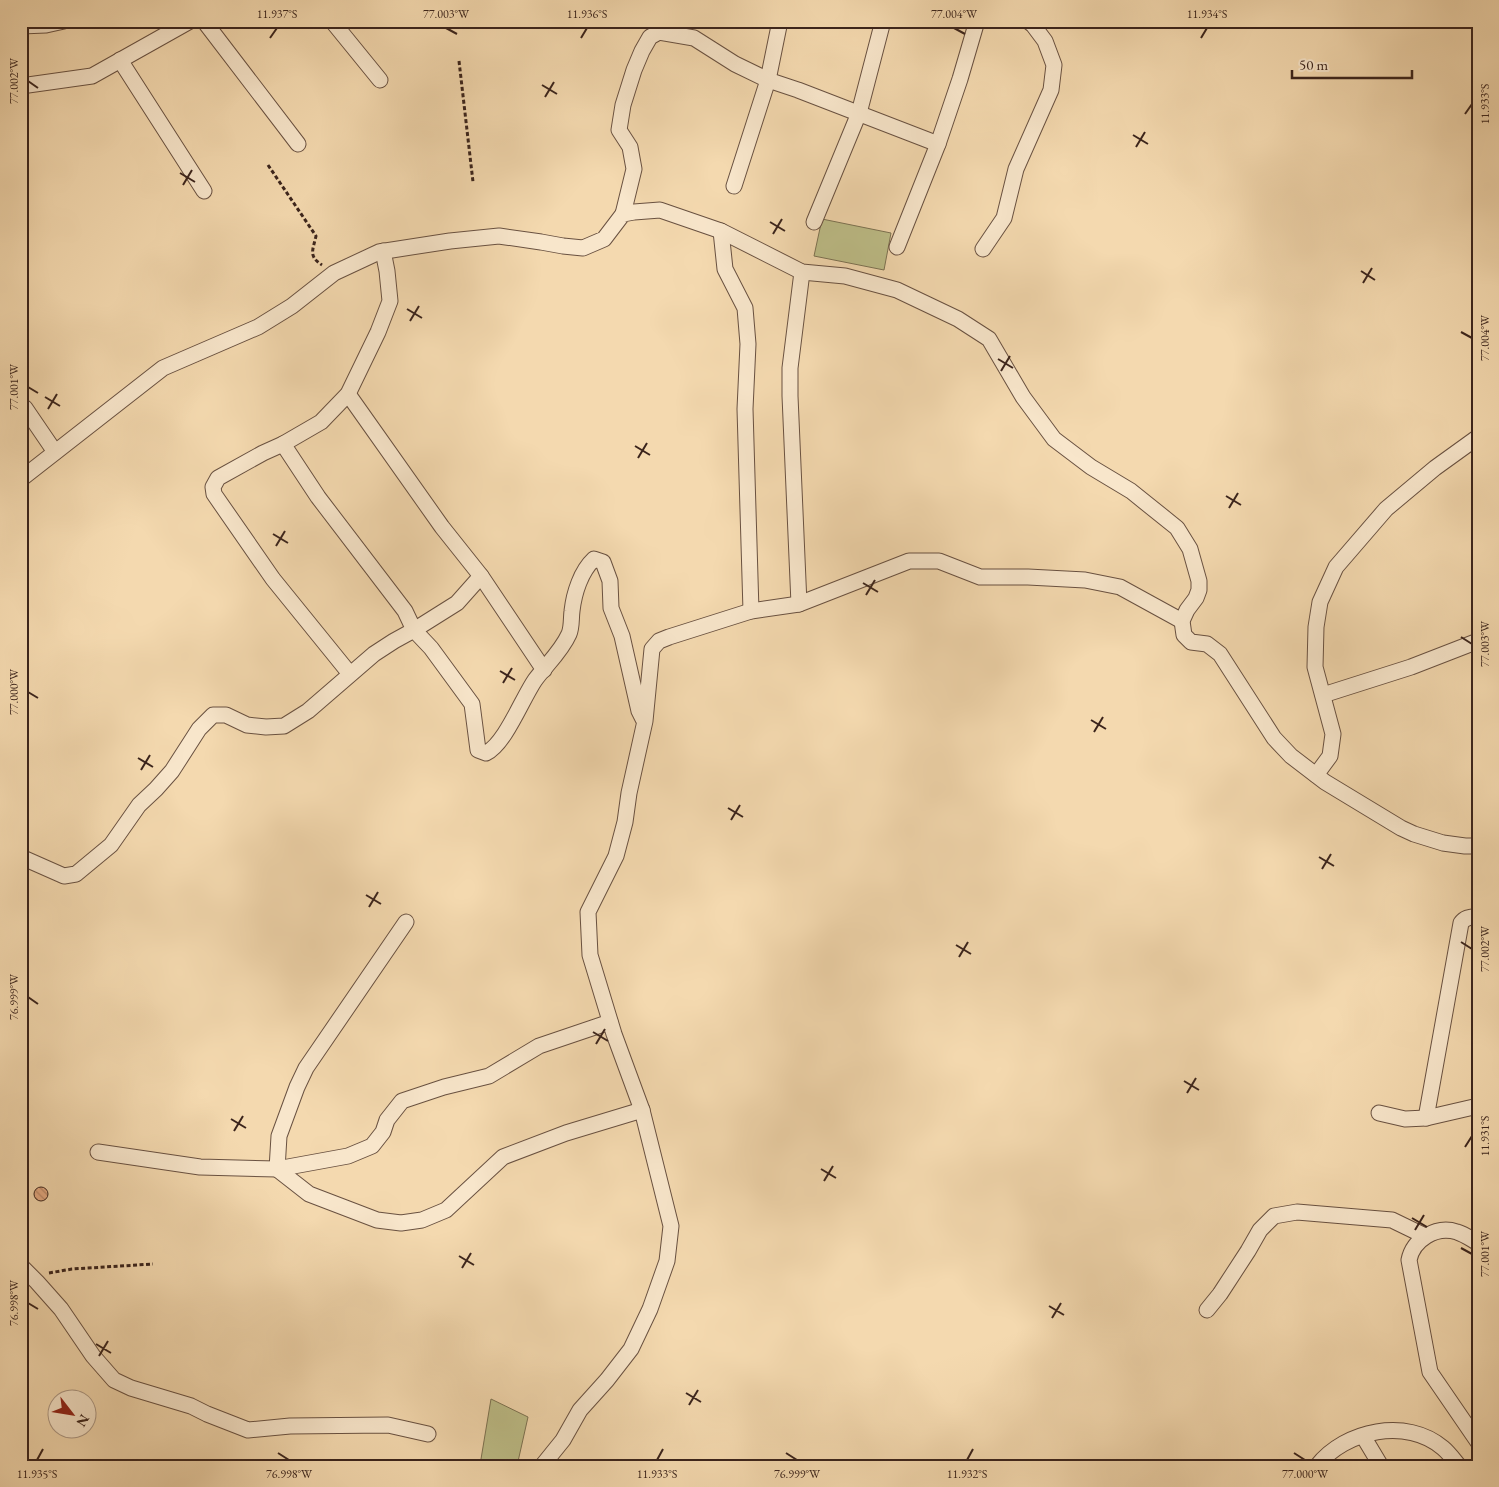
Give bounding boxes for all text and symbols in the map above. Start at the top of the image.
text: 11.937°S [257,6,298,22]
text: 77.003°W [423,6,470,22]
text: 11.936°S [567,6,608,22]
text: 77.004°W [931,6,978,22]
text: 11.934°S [1187,6,1228,22]
scale bar [1292,48,1412,80]
text: 50 m [1299,55,1328,74]
text: 77.002°W [6,57,22,104]
text: 11.933°S [1477,83,1493,124]
text: 77.004°W [1477,314,1493,361]
text: 77.001°W [6,363,22,410]
text: 77.003°W [1477,620,1493,667]
text: 77.000°W [6,668,22,715]
text: 77.002°W [1477,925,1493,972]
text: 76.999°W [6,973,22,1020]
text: 11.931°S [1477,1115,1493,1156]
text: 77.001°W [1477,1230,1493,1277]
text: 76.998°W [6,1279,22,1326]
north arrow [48,1390,98,1440]
text: N [72,1411,94,1431]
text: 11.935°S [17,1466,58,1482]
text: 76.998°W [266,1466,313,1482]
text: 11.933°S [637,1466,678,1482]
text: 76.999°W [774,1466,821,1482]
text: 11.932°S [947,1466,988,1482]
text: 77.000°W [1282,1466,1329,1482]

